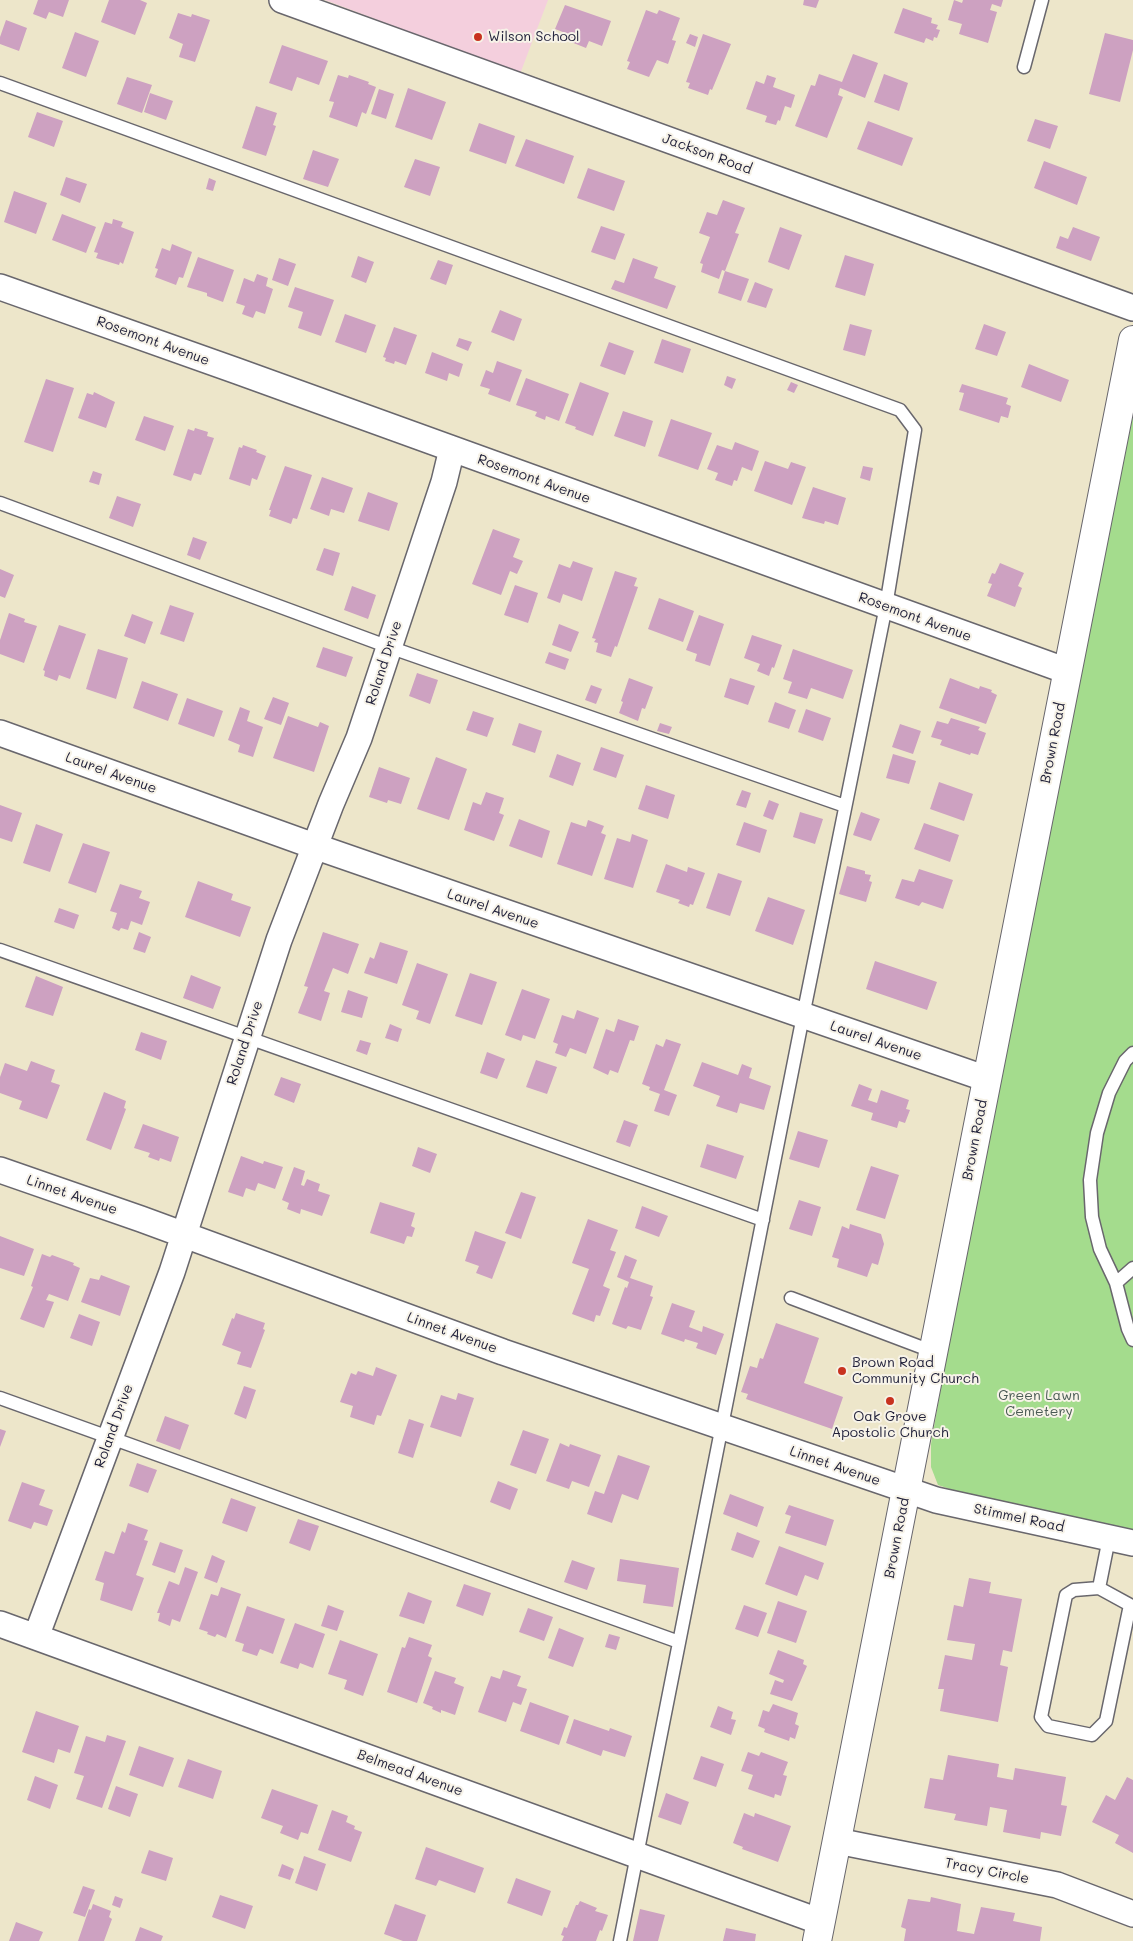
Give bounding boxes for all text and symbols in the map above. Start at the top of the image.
place label: Wilson School [488,29,580,45]
marker: Wilson School [472,31,484,43]
street label: Jackson Road [660,130,754,178]
street label: Rosemont Avenue [94,313,212,369]
street label: Rosemont Avenue [475,451,593,507]
street label: Rosemont Avenue [856,589,974,645]
street label: Roland Drive [362,619,406,707]
street label: Brown Road [1037,701,1069,785]
street label: Laurel Avenue [63,749,159,797]
street label: Laurel Avenue [445,885,541,933]
street label: Roland Drive [223,999,267,1087]
street label: Laurel Avenue [828,1017,924,1065]
street label: Brown Road [959,1098,991,1182]
street label: Linnet Avenue [24,1172,120,1218]
street label: Linnet Avenue [405,1309,499,1357]
place label: Brown Road Community Church [852,1355,979,1388]
marker: Brown Road Community Church [836,1365,848,1377]
street label: Roland Drive [91,1382,137,1470]
park label: Green Lawn Cemetery [998,1388,1080,1420]
marker: Oak Grove Apostolic Church [884,1395,896,1407]
place label: Oak Grove Apostolic Church [831,1409,949,1441]
street label: Linnet Avenue [787,1443,883,1489]
street label: Brown Road [881,1496,913,1580]
street label: Stimmel Road [972,1500,1066,1536]
street label: Belmead Avenue [355,1746,465,1800]
street label: Tracy Circle [944,1855,1030,1887]

